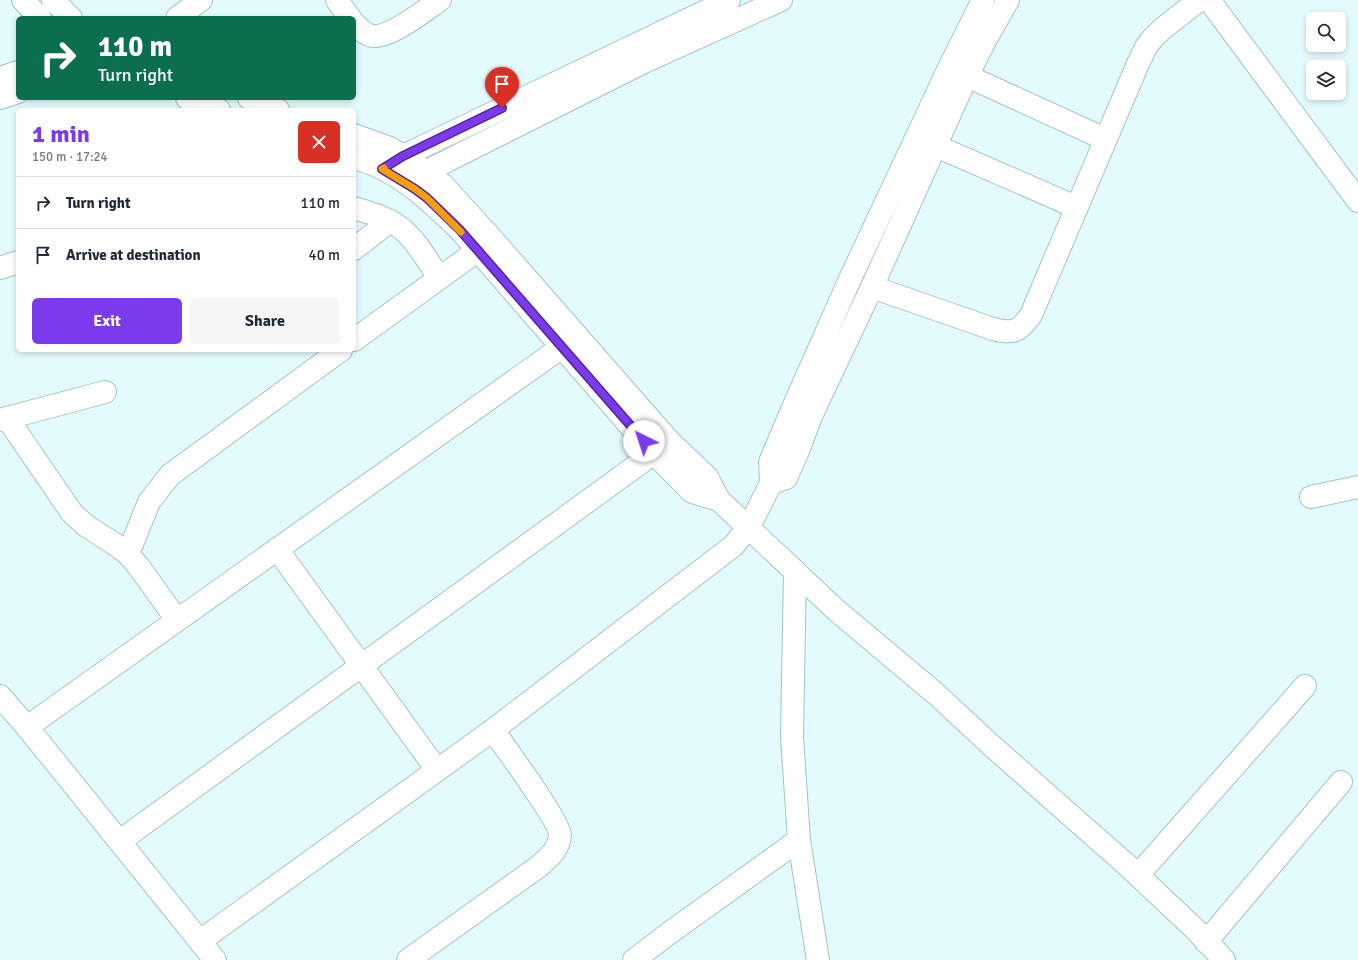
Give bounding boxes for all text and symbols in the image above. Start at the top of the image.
map controls [1306,12,1346,100]
button: search [1306,12,1346,52]
text: 110 m [98,30,172,64]
icon: right [32,32,84,84]
button: layers [1306,60,1346,100]
text: Turn right [98,64,173,86]
pin [485,67,519,108]
icon: arrive [491,73,513,95]
text: 1 min [32,119,90,149]
button: close [298,121,340,163]
text: 150 m · 17:24 [32,149,108,165]
icon: right [32,192,54,214]
text: Turn right [66,194,131,212]
text: 110 m [300,194,340,212]
icon: arrive [32,244,54,266]
text: Arrive at destination [66,246,201,264]
text: 40 m [309,246,340,264]
button: Exit [32,298,182,344]
button: Share [190,298,340,344]
position arrow [623,420,665,462]

